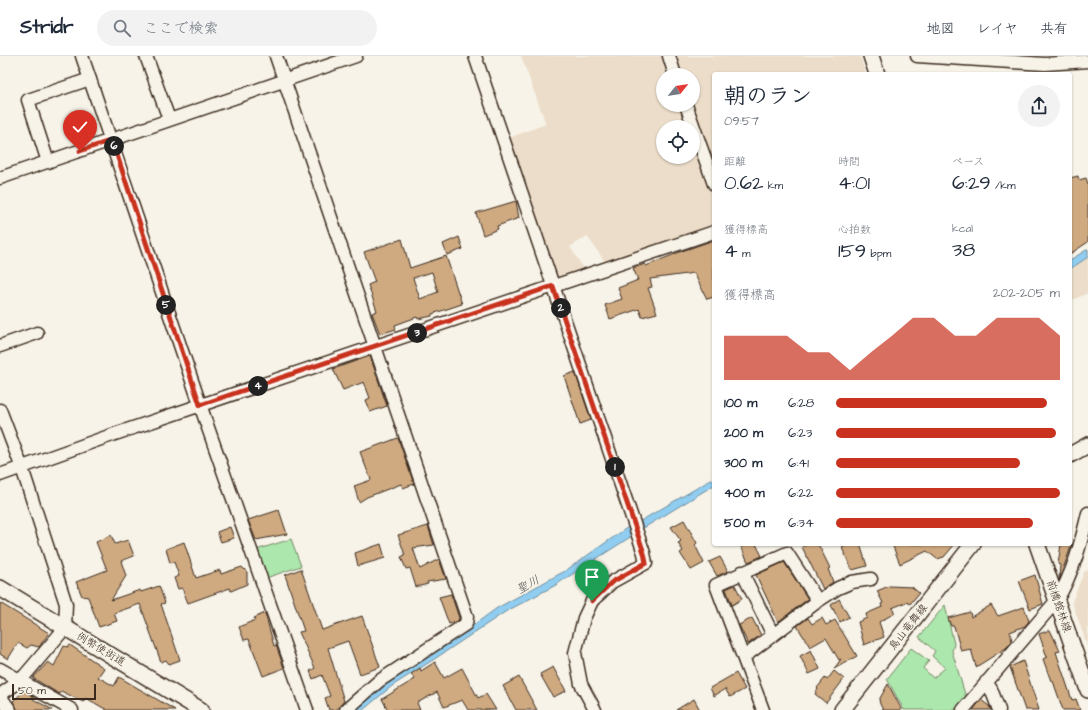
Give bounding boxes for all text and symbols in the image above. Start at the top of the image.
search box [97,10,377,46]
text: Stridr [20,14,73,41]
icon: search [111,17,133,39]
text: ここで検索 [143,18,219,39]
text: 地図 [927,19,955,39]
text: レイヤ [977,19,1018,39]
text: 共有 [1040,19,1068,39]
north arrow [656,68,700,112]
map controls [656,68,700,164]
text: 朝のラン [724,81,812,112]
button: share [1018,85,1060,127]
pin [63,110,97,151]
text: 09:57 [724,112,759,130]
icon: check [69,116,91,138]
button: locate [656,120,700,164]
pin: 6 [104,136,124,156]
text: 6 [111,138,117,153]
text: 距離 [724,154,746,169]
text: 時間 [838,154,860,169]
text: ペース [952,154,984,169]
text: 0.62 [724,169,763,197]
text: 4:01 [838,169,870,197]
text: 6:29 [952,169,991,197]
text: km [763,178,783,193]
text: /km [991,178,1015,193]
text: kcal [952,221,973,236]
text: 獲得標高 [724,222,768,237]
text: 心拍数 [838,222,871,237]
text: 38 [952,236,975,264]
text: 4 [724,237,738,265]
text: 159 [838,237,866,265]
text: m [738,246,751,261]
text: bpm [866,246,891,261]
text: 202–205 m [993,284,1060,302]
text: 獲得標高 [724,286,776,304]
pin: 5 [156,295,176,315]
text: 5 [162,297,170,312]
pin: 2 [551,298,571,318]
text: 2 [558,300,564,315]
pin: 3 [407,323,427,343]
text: 3 [414,325,420,340]
pin: 4 [248,376,268,396]
text: 4 [254,378,262,393]
text: 100 m [724,394,757,412]
text: 6:28 [788,394,814,412]
text: 200 m [724,424,763,442]
text: 6:23 [788,424,812,442]
text: 300 m [724,454,762,472]
text: 6:41 [788,454,809,472]
pin: 1 [605,457,625,477]
text: 1 [614,459,616,474]
text: 400 m [724,484,765,502]
text: 6:22 [788,484,813,502]
text: 500 m [724,514,765,532]
text: 6:34 [788,514,814,532]
pin [575,560,609,601]
icon: arrive [581,566,603,588]
water label: 聖川 [513,572,543,598]
street label: 前橋館林線 [1043,578,1075,634]
street label: 鳥山竜舞線 [885,601,931,653]
street label: 例幣使街道 [74,628,128,670]
scale bar [12,682,96,701]
text: 50 m [18,683,46,698]

